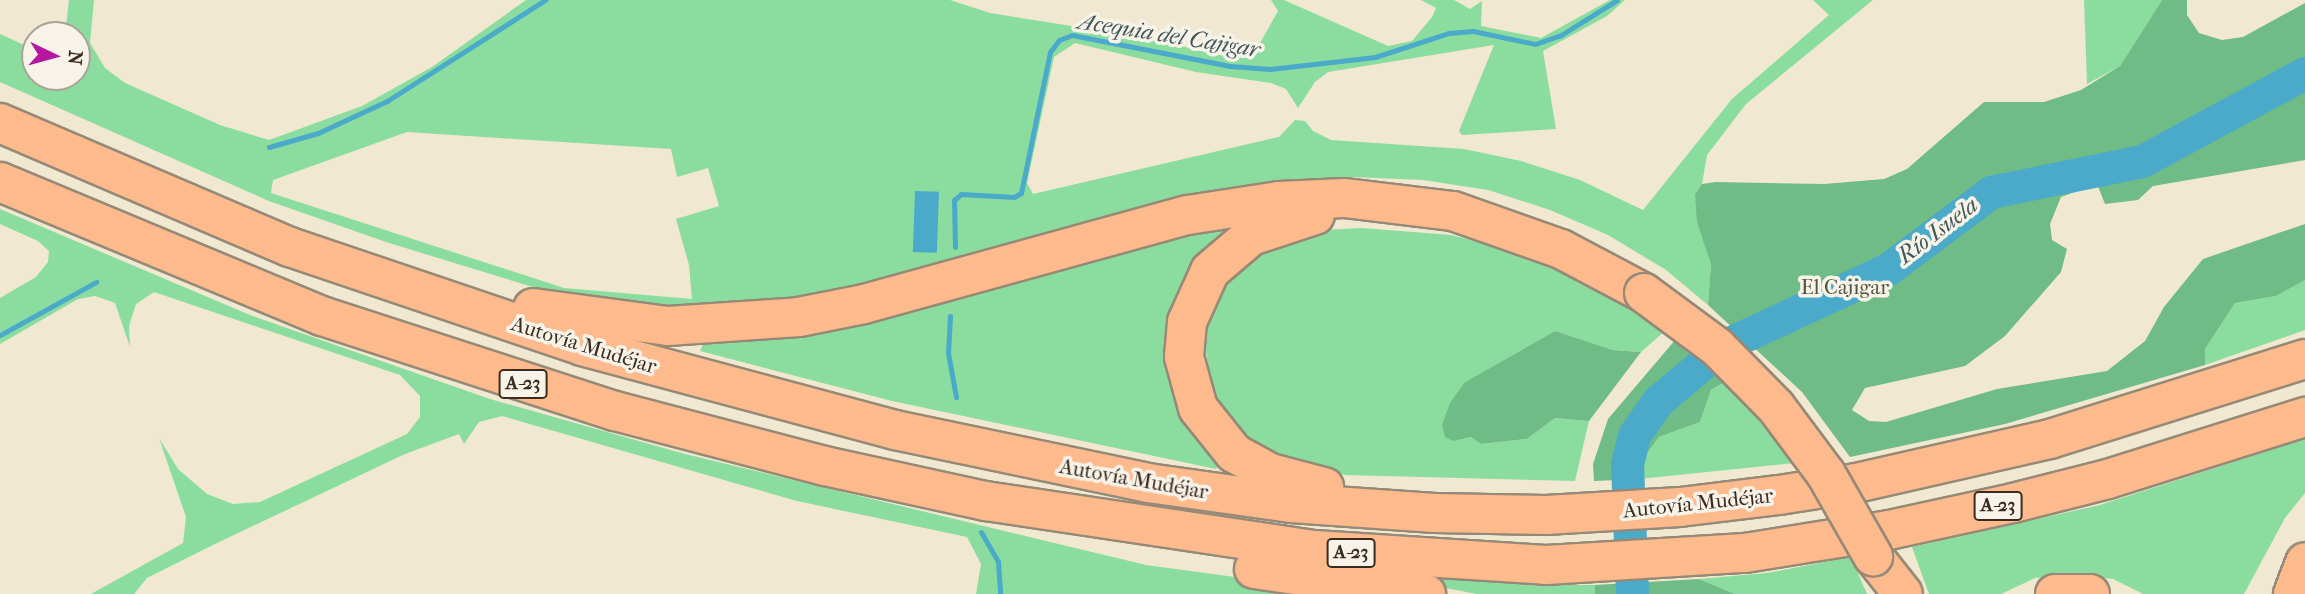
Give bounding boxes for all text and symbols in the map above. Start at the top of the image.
water label: Acequia del Cajigar [1076,8,1262,64]
north arrow [21,21,91,91]
text: N [63,50,87,66]
water label: Río Isuela [1892,192,1984,270]
park label: El Cajigar [1801,274,1889,300]
street label: Autovía Mudéjar [508,311,660,379]
road number: A-23 [498,368,548,400]
street label: Autovía Mudéjar [1058,454,1210,504]
street label: Autovía Mudéjar [1622,483,1774,523]
road number: A-23 [1974,491,2022,522]
road number: A-23 [1326,538,1376,568]

